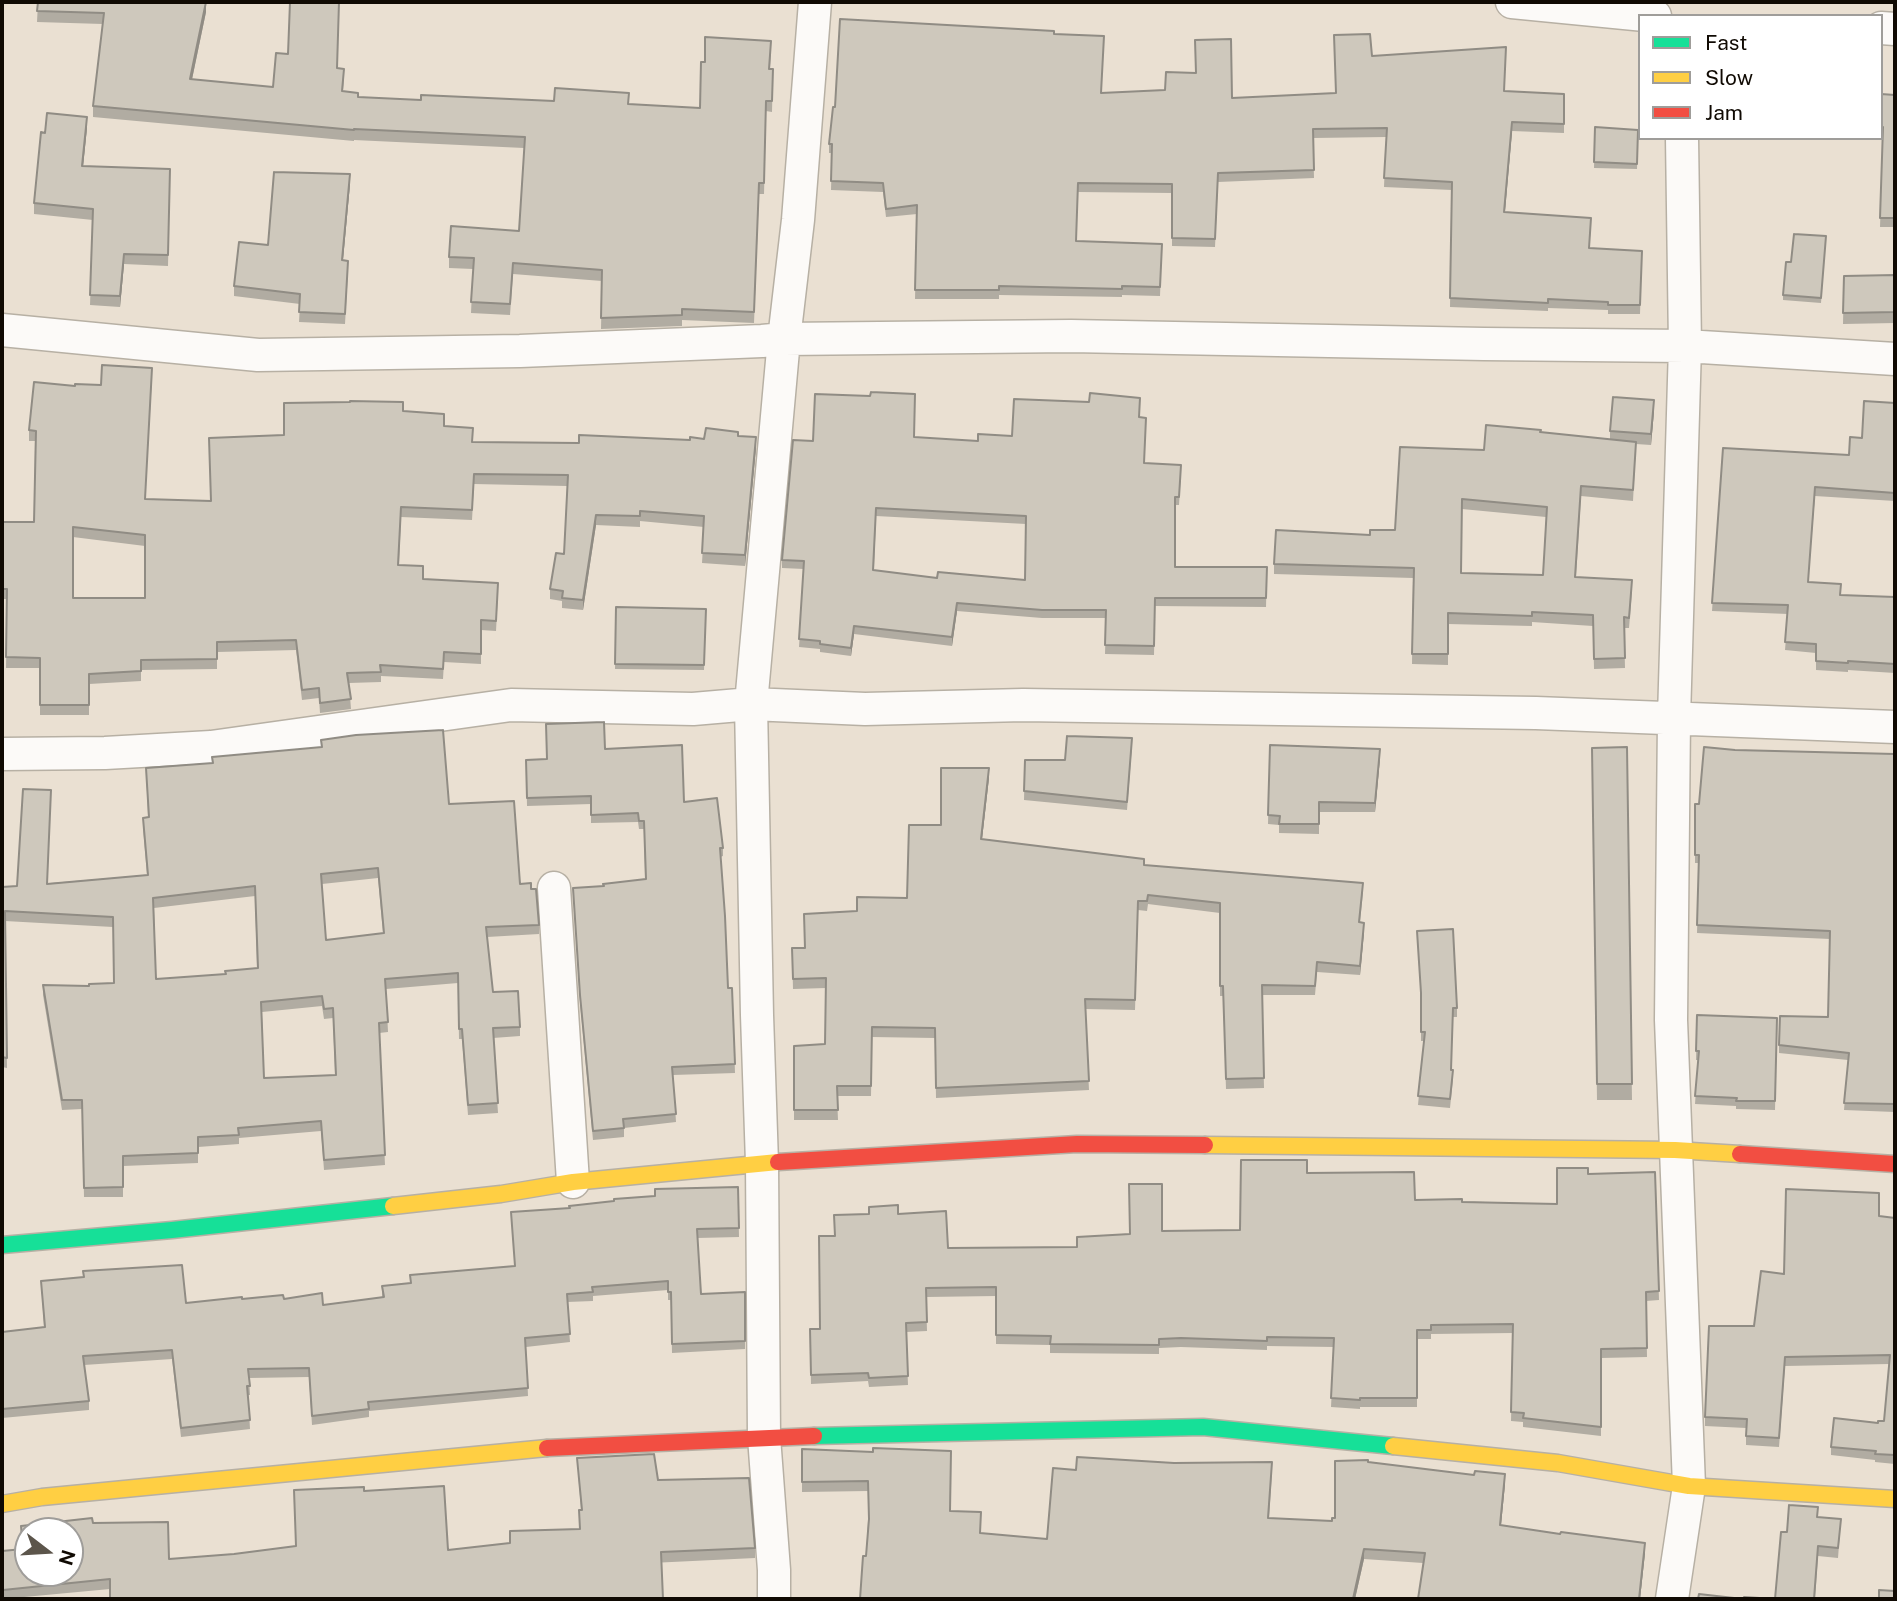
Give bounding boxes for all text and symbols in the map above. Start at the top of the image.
legend [1638,14,1883,140]
text: Fast [1705,30,1747,55]
text: Slow [1705,65,1753,90]
text: Jam [1705,100,1743,125]
north arrow [14,1517,84,1587]
text: N [54,1547,80,1568]

